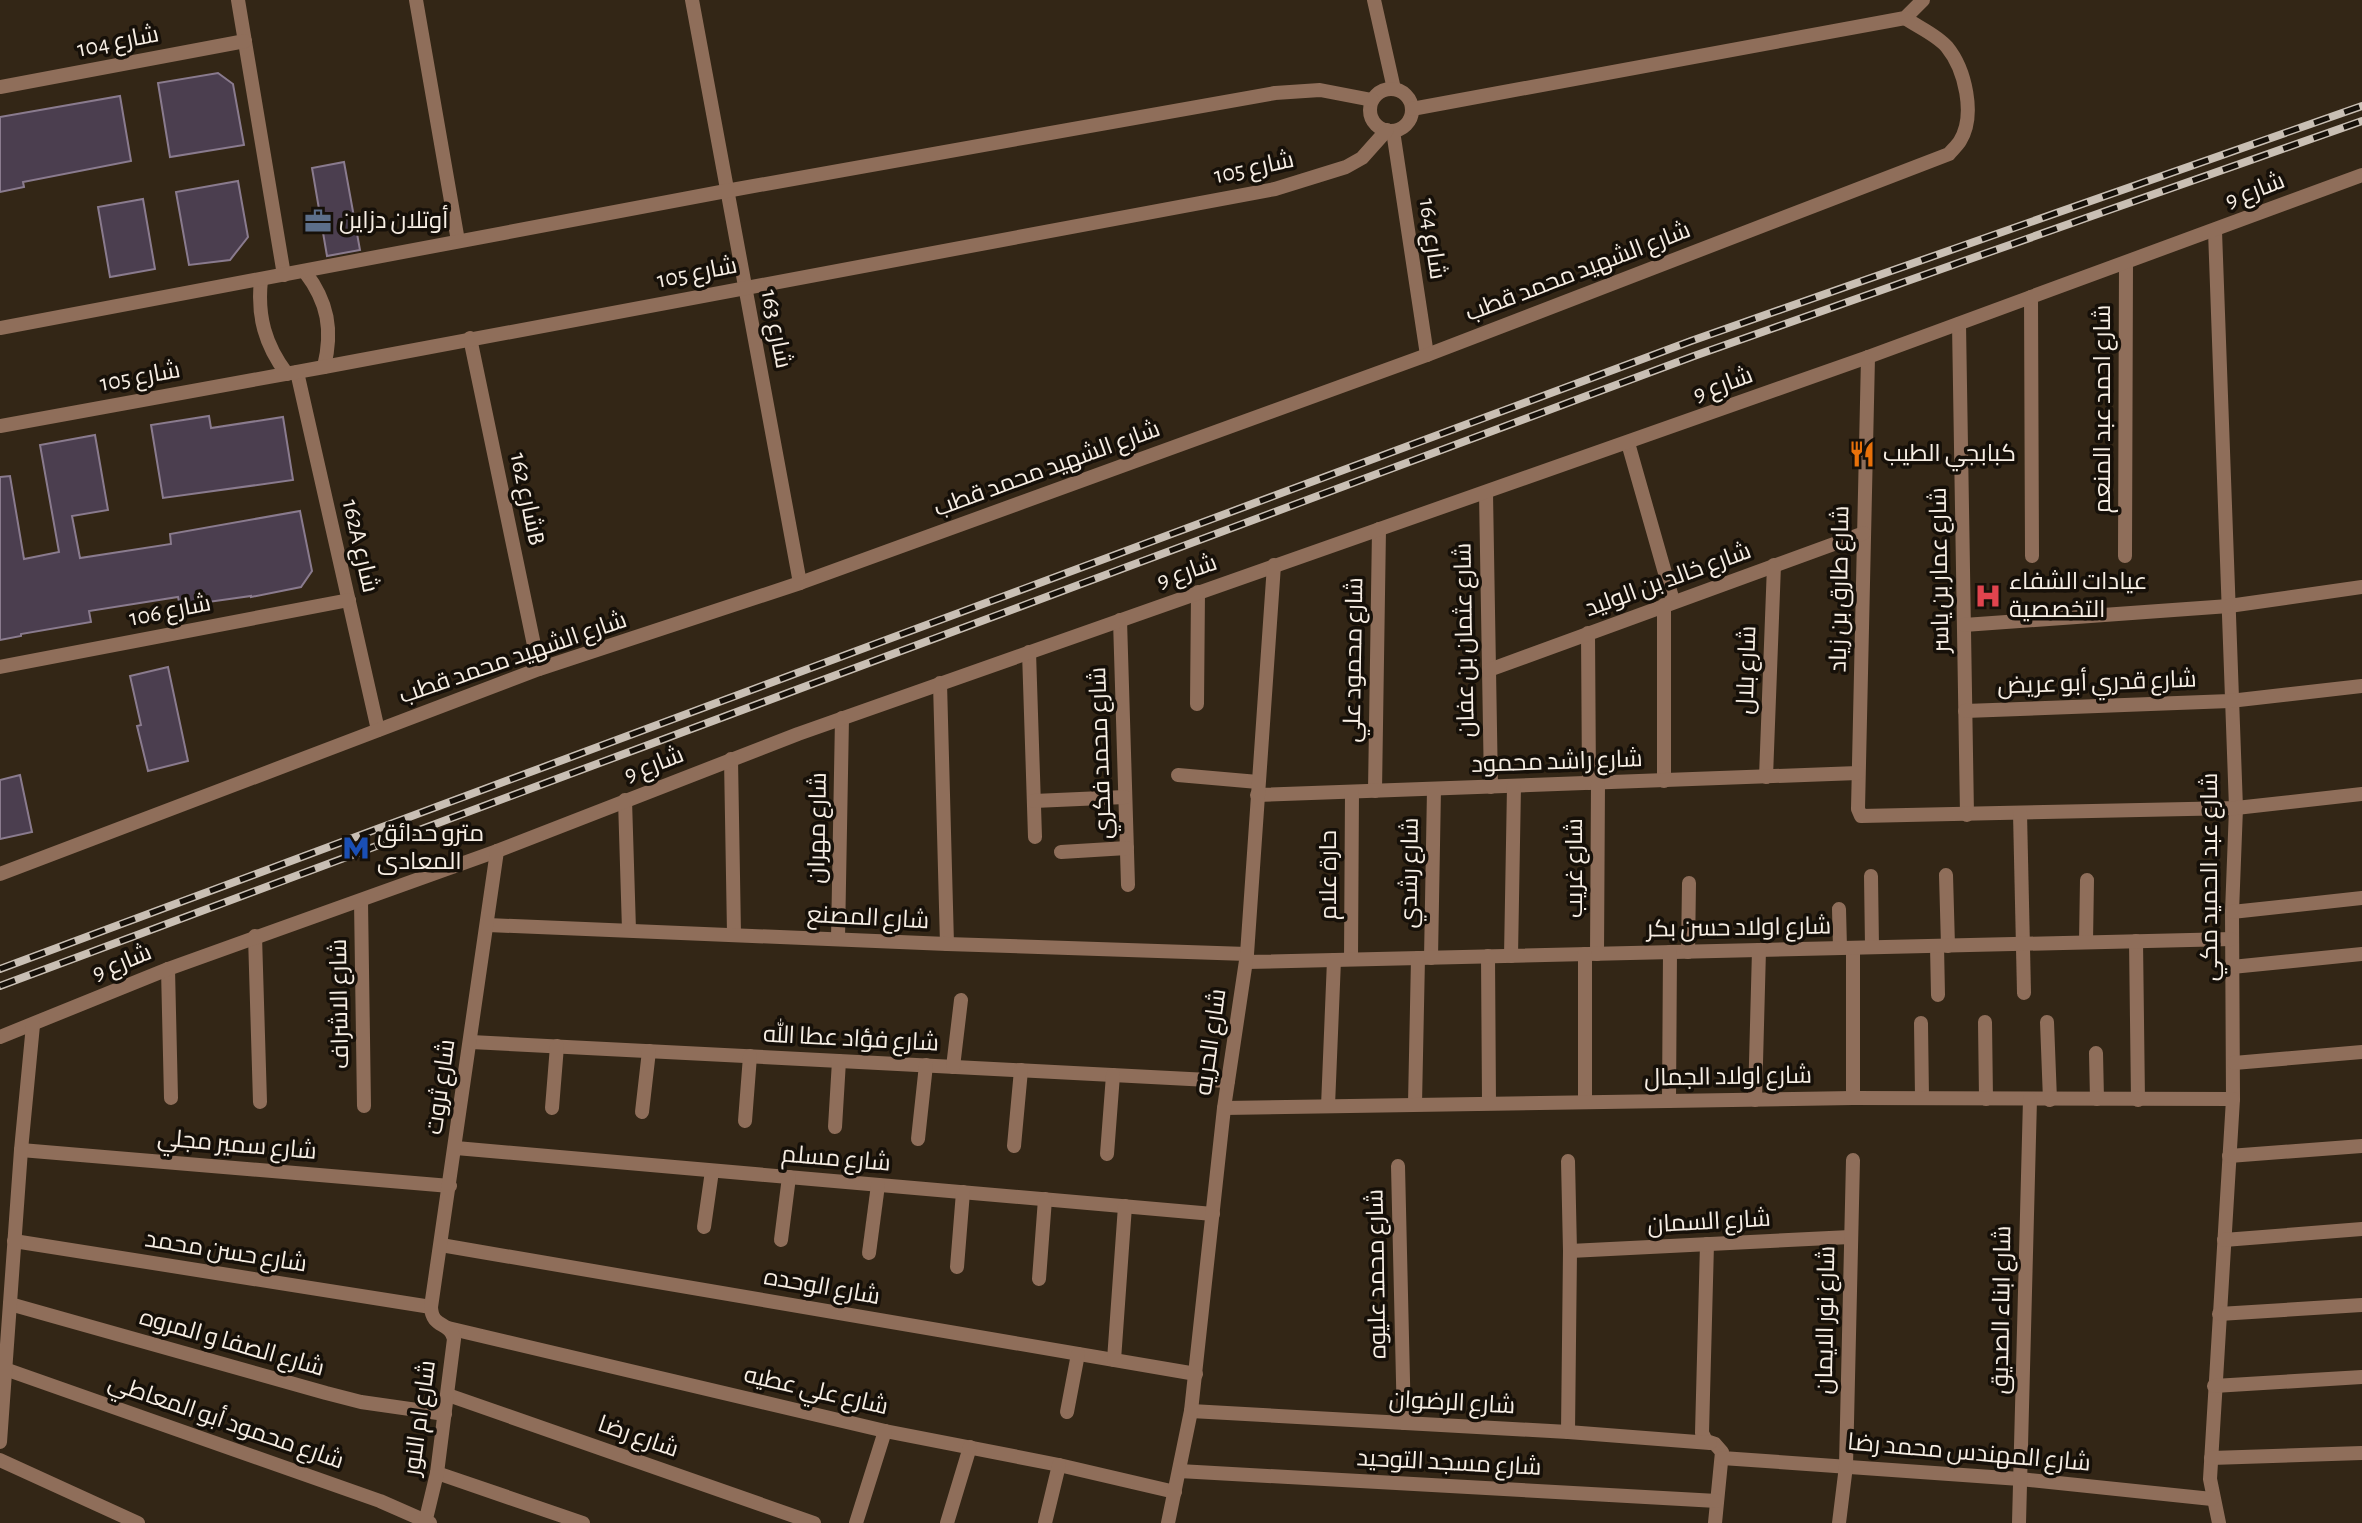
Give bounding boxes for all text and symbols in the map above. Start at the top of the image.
street label: شارع 104 [75,21,162,65]
street label: شارع 105 [1211,147,1297,191]
street label: شارع 9 [2222,168,2289,216]
street label: شارع 164 [1411,197,1451,281]
place label: أوتلان دزاين [339,204,449,234]
office icon: أوتلان دزاين [303,206,333,236]
street label: شارع الشهيد محمد قطب [1462,217,1695,329]
street label: شارع 105 [655,252,740,295]
street label: شارع 163 [754,287,796,371]
street label: شارع احمد عبد المنعم [2090,305,2118,513]
street label: شارع 105 [98,357,183,399]
street label: شارع 9 [1690,362,1757,410]
street label: شارع الشهيد محمد قطب [930,416,1164,524]
restaurant icon: كبابجي الطيب [1847,439,1877,469]
place label: كبابجي الطيب [1883,442,2016,472]
street label: شارع 162B [503,450,549,548]
street label: شارع عمار بن ياسر [1926,487,1956,655]
street label: 162A شارع [335,497,383,596]
street label: شارع طارق بن زياد [1826,505,1856,673]
street label: شارع خالد بن الوليد [1581,538,1755,624]
street label: شارع عثمان بن عفان [1450,542,1482,738]
street label: شارع 9 [1154,550,1221,596]
place label: عيادات الشفاء التخصصية [2009,569,2147,622]
street label: شارع محمود علي [1340,577,1373,743]
hospital icon: عيادات الشفاء التخصصية [1973,581,2003,611]
street label: شارع 106 [127,590,213,634]
street label: شارع الشهيد محمد قطب [396,607,631,711]
street label: شارع بلال [1732,625,1764,715]
street label: شارع قدري أبو عريض [1997,663,2197,703]
street label: شارع محمد فكري [1085,666,1121,840]
street label: شارع 9 [621,742,688,790]
street label: شارع راشد محمود [1471,746,1643,780]
street label: شارع مهران [804,772,834,884]
street label: شارع عبد الحميد مكي [2197,773,2228,981]
street label: شارع رشدي [1396,817,1428,929]
street label: شارع غريب [1562,818,1590,918]
place label: مترو حدائق المعادى [377,822,484,875]
street label: حارة علام [1317,830,1344,920]
metro station icon: مترو حدائق المعادى [341,833,371,863]
street label: شارع المصنع [806,902,930,936]
street label: شارع اولاد حسن بكر [1644,913,1832,945]
street label: شارع 9 [89,939,156,988]
street label: شارع الاشراف [326,939,356,1069]
street label: شارع الحريه [1191,987,1233,1097]
street label: شارع فؤاد عطا الله [762,1017,940,1059]
street label: شارع ثروت [421,1038,463,1137]
street label: شارع اولاد الجمال [1644,1063,1812,1093]
street label: شارع سمير مجلي [156,1125,318,1170]
street label: شارع مسلم [780,1141,892,1179]
street label: شارع محمد عليوه [1363,1189,1393,1359]
street label: شارع السمان [1647,1206,1771,1240]
street label: شارع ابناء الصديق [1988,1225,2018,1395]
street label: شارع حسن محمد [143,1226,309,1280]
street label: شارع نور الايمان [1812,1245,1842,1395]
street label: شارع الوحده [762,1264,882,1312]
street label: شارع الصفا و المروه [136,1304,327,1384]
street label: شارع ام النور [399,1359,443,1480]
street label: شارع علي عطيه [740,1362,891,1425]
street label: شارع محمود أبو المعاطي [103,1366,348,1479]
street label: شارع الرضوان [1388,1387,1516,1421]
street label: شارع رضا [594,1411,682,1465]
street label: شارع المهندس محمد رضا [1846,1429,2092,1479]
street label: شارع مسجد التوحيد [1356,1445,1542,1483]

